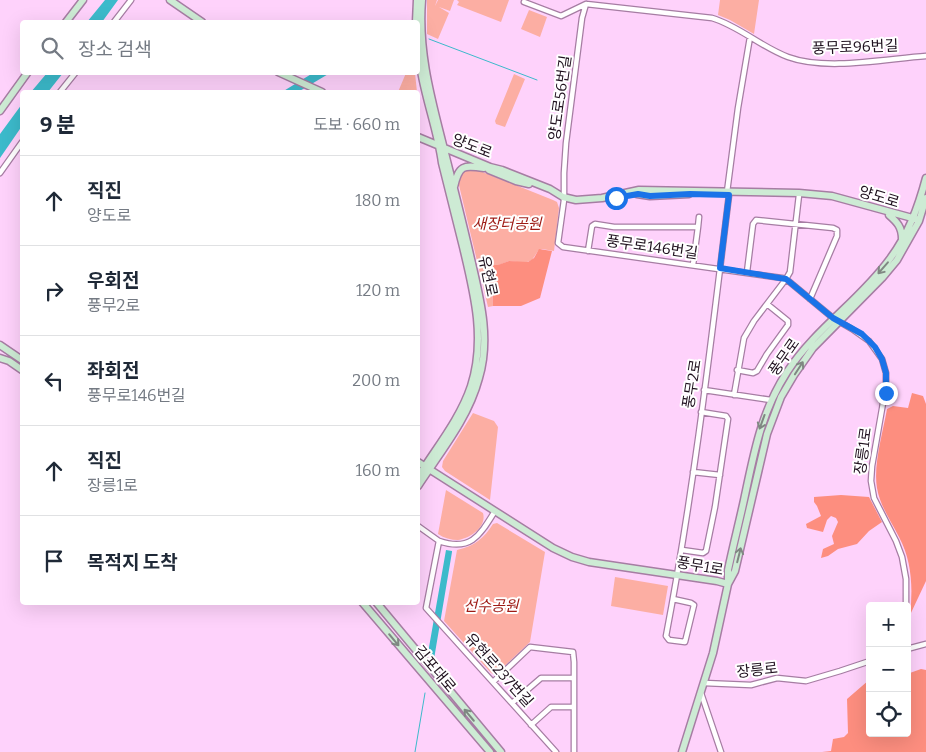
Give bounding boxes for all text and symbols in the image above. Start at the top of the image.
search box [20,20,420,75]
icon: search [38,34,66,62]
street label: 풍무로96번길 [811,36,899,58]
text: 장소 검색 [78,38,152,61]
street label: 양도로56번길 [545,54,575,142]
text: 9 분 [40,112,76,138]
text: 도보 · 660 m [313,115,400,134]
street label: 양도로 [449,130,495,162]
text: 직진 [87,179,122,202]
street label: 양도로 [857,182,901,212]
icon: ahead [40,187,68,215]
route start [605,187,628,210]
text: 180 m [355,191,400,210]
text: 양도로 [87,206,131,225]
park label: 새장터공원 [472,215,543,233]
street label: 풍무로146번길 [605,232,699,262]
street label: 유현로 [475,254,501,298]
one-way arrow [877,262,888,275]
text: 우회전 [87,269,139,292]
icon: right [40,277,68,305]
text: 120 m [356,281,400,300]
text: 풍무2로 [87,296,140,315]
street label: 풍무로 [765,335,803,379]
street label: 풍무2로 [679,358,705,410]
text: 좌회전 [87,359,139,382]
one-way arrow [793,361,804,375]
icon: left [40,367,68,395]
text: 200 m [352,371,400,390]
route end [875,382,898,405]
text: 풍무로146번길 [87,386,186,405]
one-way arrow [757,414,766,429]
street label: 장릉1로 [851,426,875,476]
text: 직진 [87,449,122,472]
icon: ahead [40,457,68,485]
text: 160 m [355,461,400,480]
text: 장릉1로 [87,476,138,495]
icon: arrive [40,547,68,575]
one-way arrow [735,547,744,563]
text: 목적지 도착 [87,551,178,574]
street label: 풍무1로 [675,553,725,579]
park label: 선수공원 [463,597,520,615]
map controls [866,602,911,737]
button: + [866,602,911,647]
street label: 유현로237번길 [461,629,537,711]
one-way arrow [388,633,400,646]
street label: 김포대로 [410,642,460,696]
button: − [866,647,911,692]
street label: 장릉로 [735,659,779,681]
button: locate [866,692,911,737]
one-way arrow [464,709,475,722]

